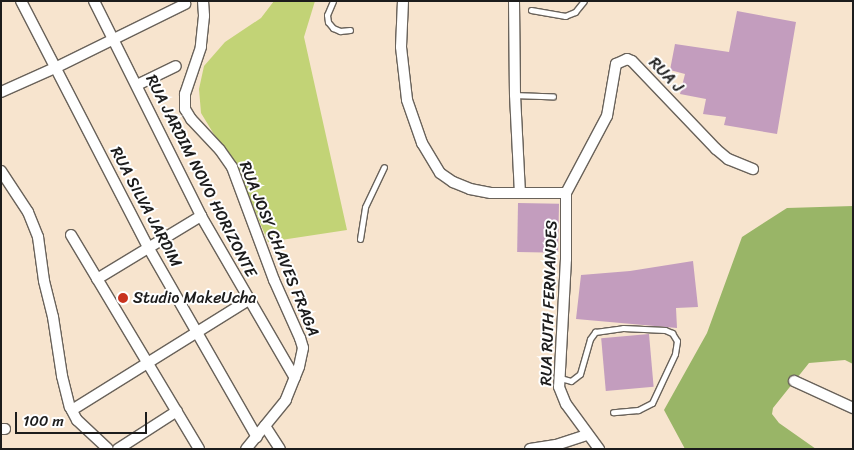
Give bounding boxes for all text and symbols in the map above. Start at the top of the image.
street label: RUA J [645,53,687,97]
street label: RUA JARDIM NOVO HORIZONTE [142,72,260,280]
street label: RUA SILVA JARDIM [105,142,187,272]
street label: RUA JOSY CHAVES FRAGA [235,158,323,340]
street label: RUA RUTH FERNANDES [537,220,561,386]
place label: Studio MakeUcha [133,288,256,308]
marker: Studio MakeUcha [117,292,129,304]
scale bar [18,402,150,434]
text: 100 m [23,408,64,434]

